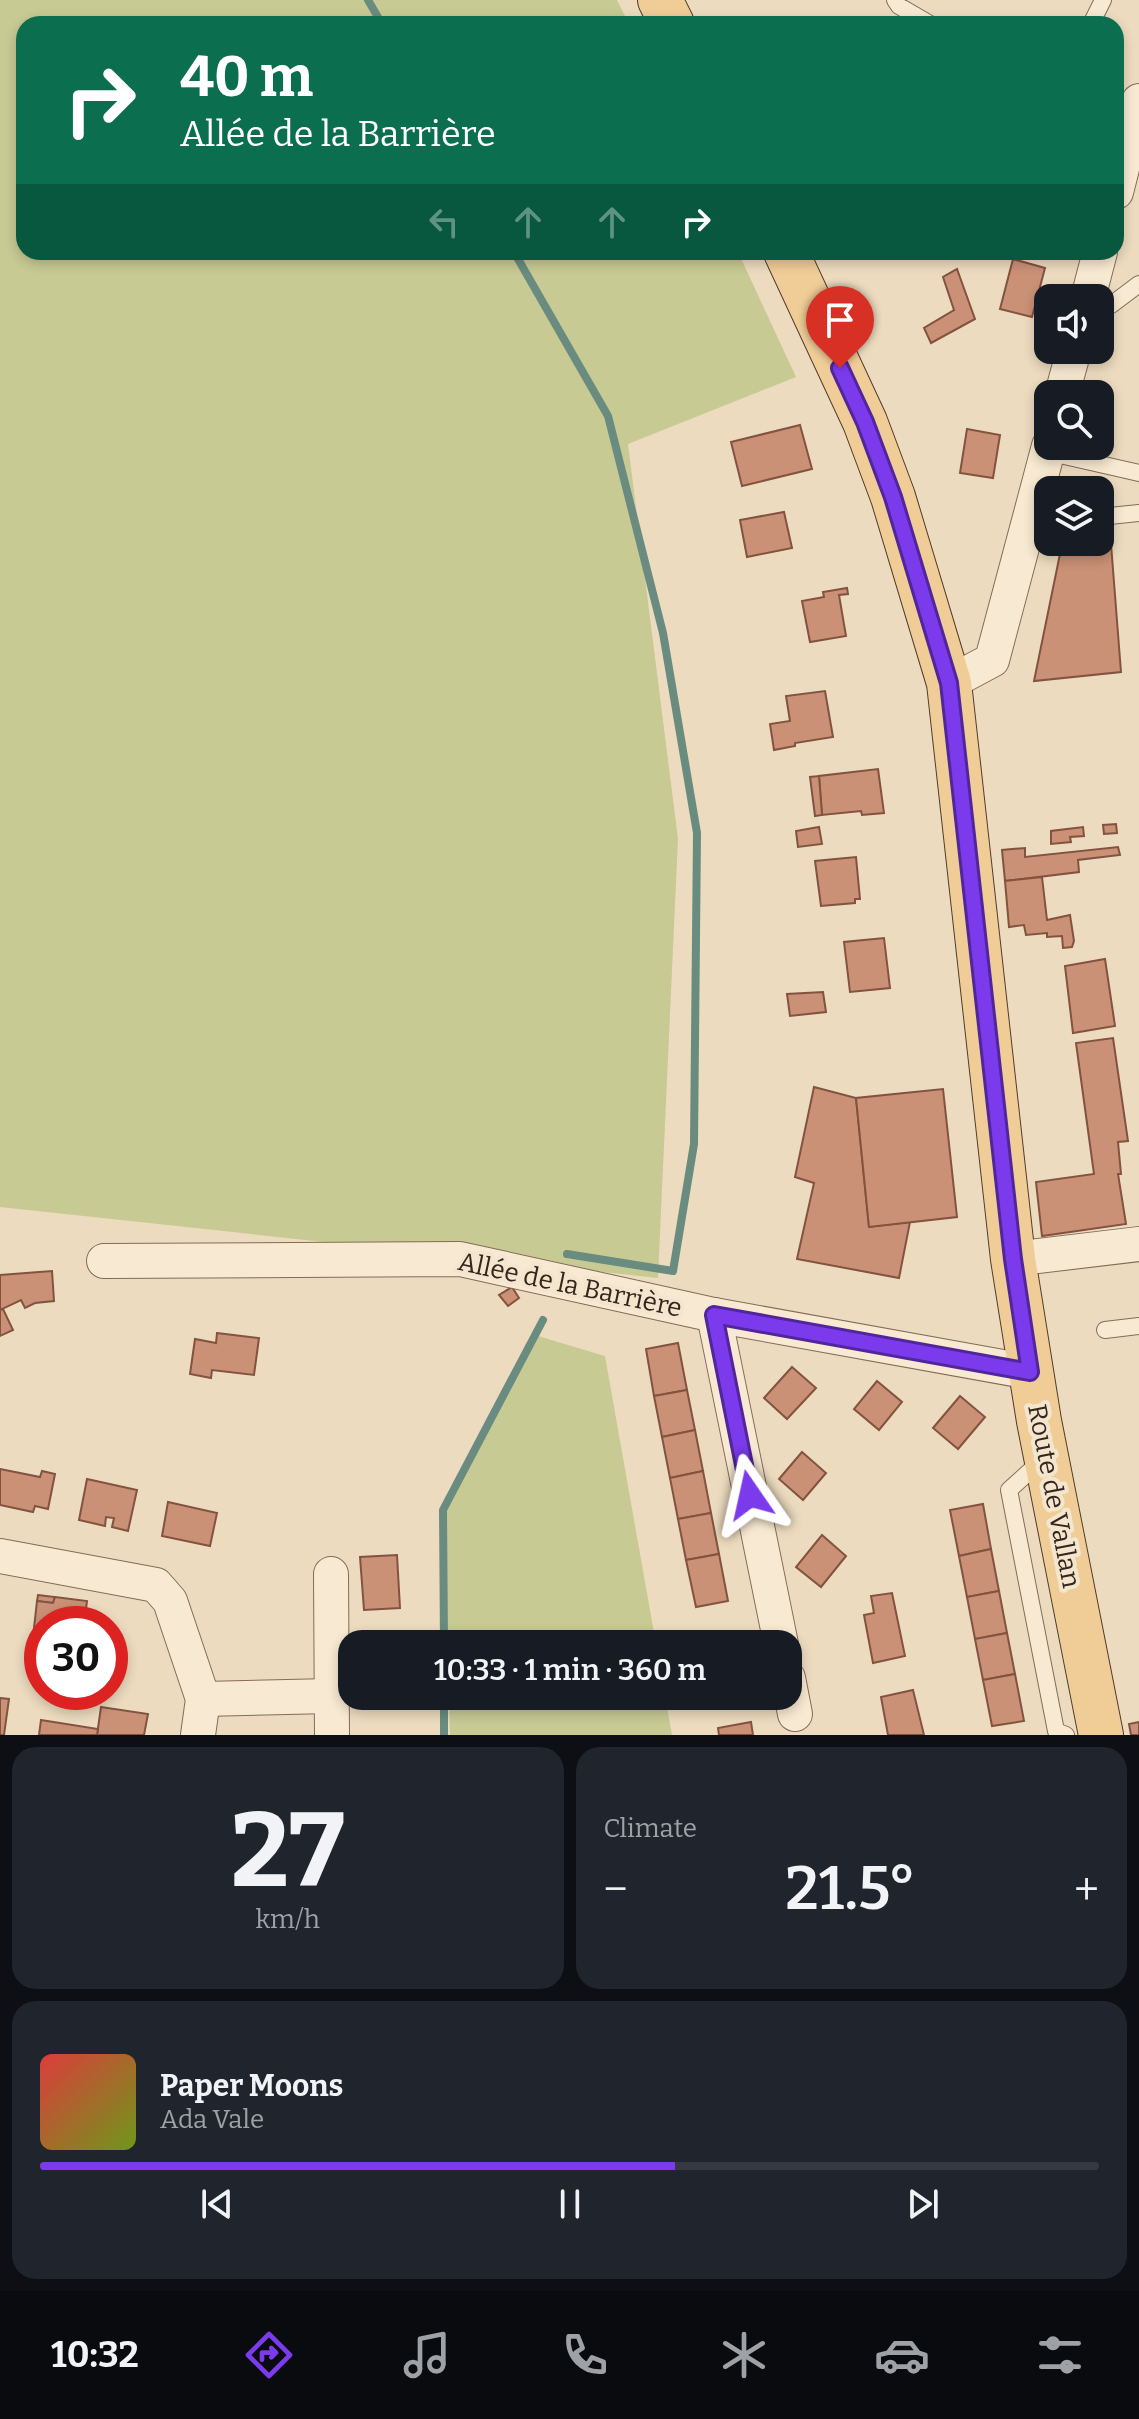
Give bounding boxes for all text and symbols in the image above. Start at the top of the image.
text: 40 m [180,44,313,111]
icon: right [48,48,152,152]
text: Allée de la Barrière [180,112,496,156]
icon: left [422,200,466,244]
icon: ahead [506,200,550,244]
icon: ahead [590,200,634,244]
icon: right [674,200,718,244]
map controls [1034,284,1114,556]
button: sound [1034,284,1114,364]
pin [806,286,874,368]
icon: arrive [818,298,862,342]
button: search [1034,380,1114,460]
button: layers [1034,476,1114,556]
street label: Allée de la Barrière [455,1246,685,1324]
street label: Route de Vallan [1021,1402,1087,1591]
position arrow [708,1453,792,1537]
speed limit sign: 30 [24,1606,128,1710]
text: 10:33 · 1 min · 360 m [434,1652,706,1688]
text: 27 [231,1789,345,1914]
text: Climate [604,1813,697,1844]
text: 21.5° [785,1853,916,1925]
text: − [604,1863,628,1916]
text: + [1074,1863,1099,1916]
text: km/h [256,1904,320,1935]
text: Paper Moons [160,2068,343,2104]
text: Ada Vale [160,2104,264,2135]
icon: previous [195,2182,239,2226]
icon: pause [548,2182,592,2226]
icon: next [901,2182,945,2226]
icon: directions [241,2327,297,2383]
icon: music [399,2327,455,2383]
icon: phone [557,2327,613,2383]
icon: climate [716,2327,772,2383]
icon: car [874,2327,930,2383]
icon: filters [1032,2327,1088,2383]
text: 10:32 [51,2333,139,2377]

